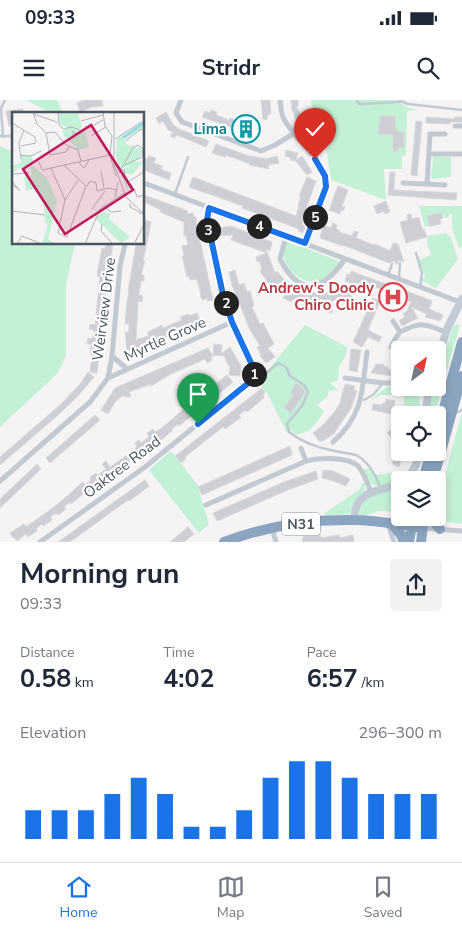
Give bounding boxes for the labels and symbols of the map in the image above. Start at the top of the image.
pin [294,108,336,159]
inset map [12,112,145,245]
building icon: Lima [231,114,261,144]
place label: Lima [193,119,227,139]
pin: 5 [302,204,328,230]
pin: 4 [246,214,272,238]
pin: 3 [196,218,220,242]
street label: Weirview Drive [88,256,120,362]
place label: Andrew's Doody Chiro Clinic [258,278,374,315]
hospital icon: Andrew's Doody Chiro Clinic [378,282,408,312]
pin: 2 [214,290,238,316]
street label: Myrtle Grove [121,312,209,366]
north arrow [391,341,446,396]
pin: 1 [242,362,266,386]
pin [177,373,219,424]
street label: Oaktree Road [79,431,165,503]
road number: N31 [282,512,320,536]

